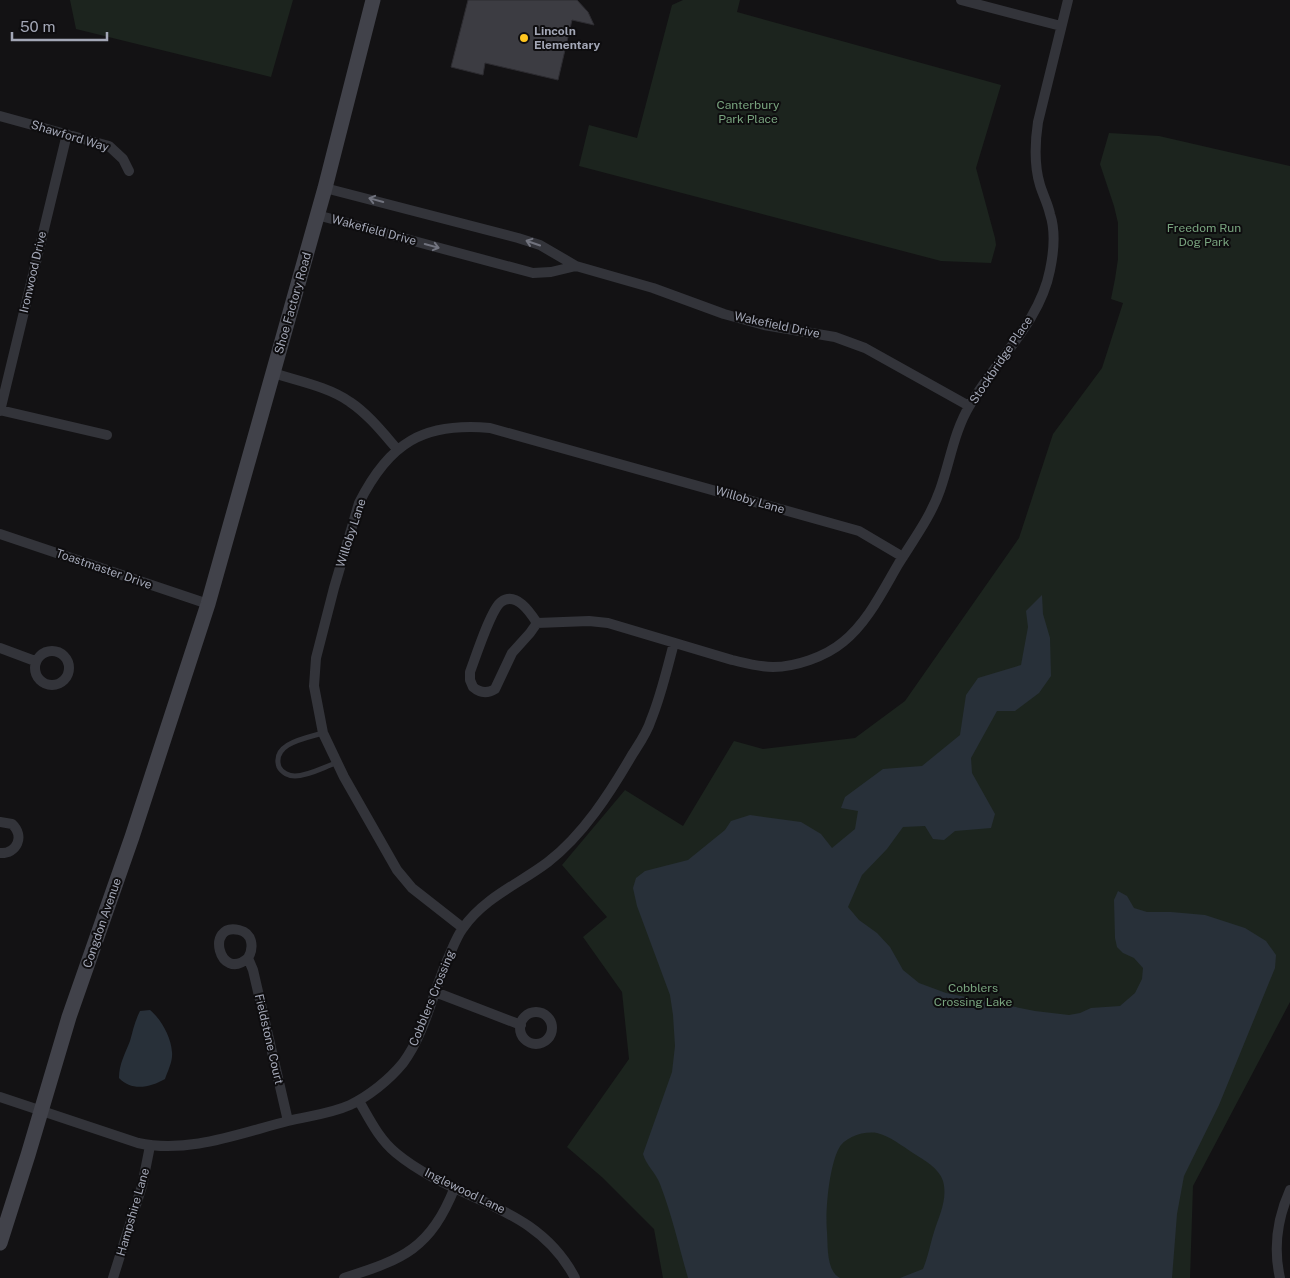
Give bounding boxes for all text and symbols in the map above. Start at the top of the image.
scale bar [12,10,108,42]
text: 50 m [20,18,55,35]
place label: Lincoln Elementary [534,24,600,52]
marker: Lincoln Elementary [518,32,530,44]
park label: Canterbury Park Place [717,98,780,126]
street label: Shawford Way [29,118,111,155]
one-way arrow [368,195,384,205]
street label: Wakefield Drive [330,212,418,248]
park label: Freedom Run Dog Park [1167,221,1241,249]
street label: Ironwood Drive [17,230,49,314]
one-way arrow [526,238,541,247]
one-way arrow [424,242,440,251]
street label: Shoe Factory Road [272,251,314,355]
street label: Wakefield Drive [733,309,821,341]
street label: Stockbridge Place [967,314,1036,406]
street label: Willoby Lane [714,483,787,517]
street label: Willoby Lane [333,497,369,569]
street label: Toastmaster Drive [54,546,154,592]
street label: Congdon Avenue [80,876,124,970]
street label: Cobblers Crossing [406,948,458,1048]
park label: Cobblers Crossing Lake [934,981,1013,1009]
street label: Fieldstone Court [252,992,286,1086]
street label: Inglewood Lane [422,1165,508,1217]
street label: Hampshire Lane [114,1166,152,1257]

